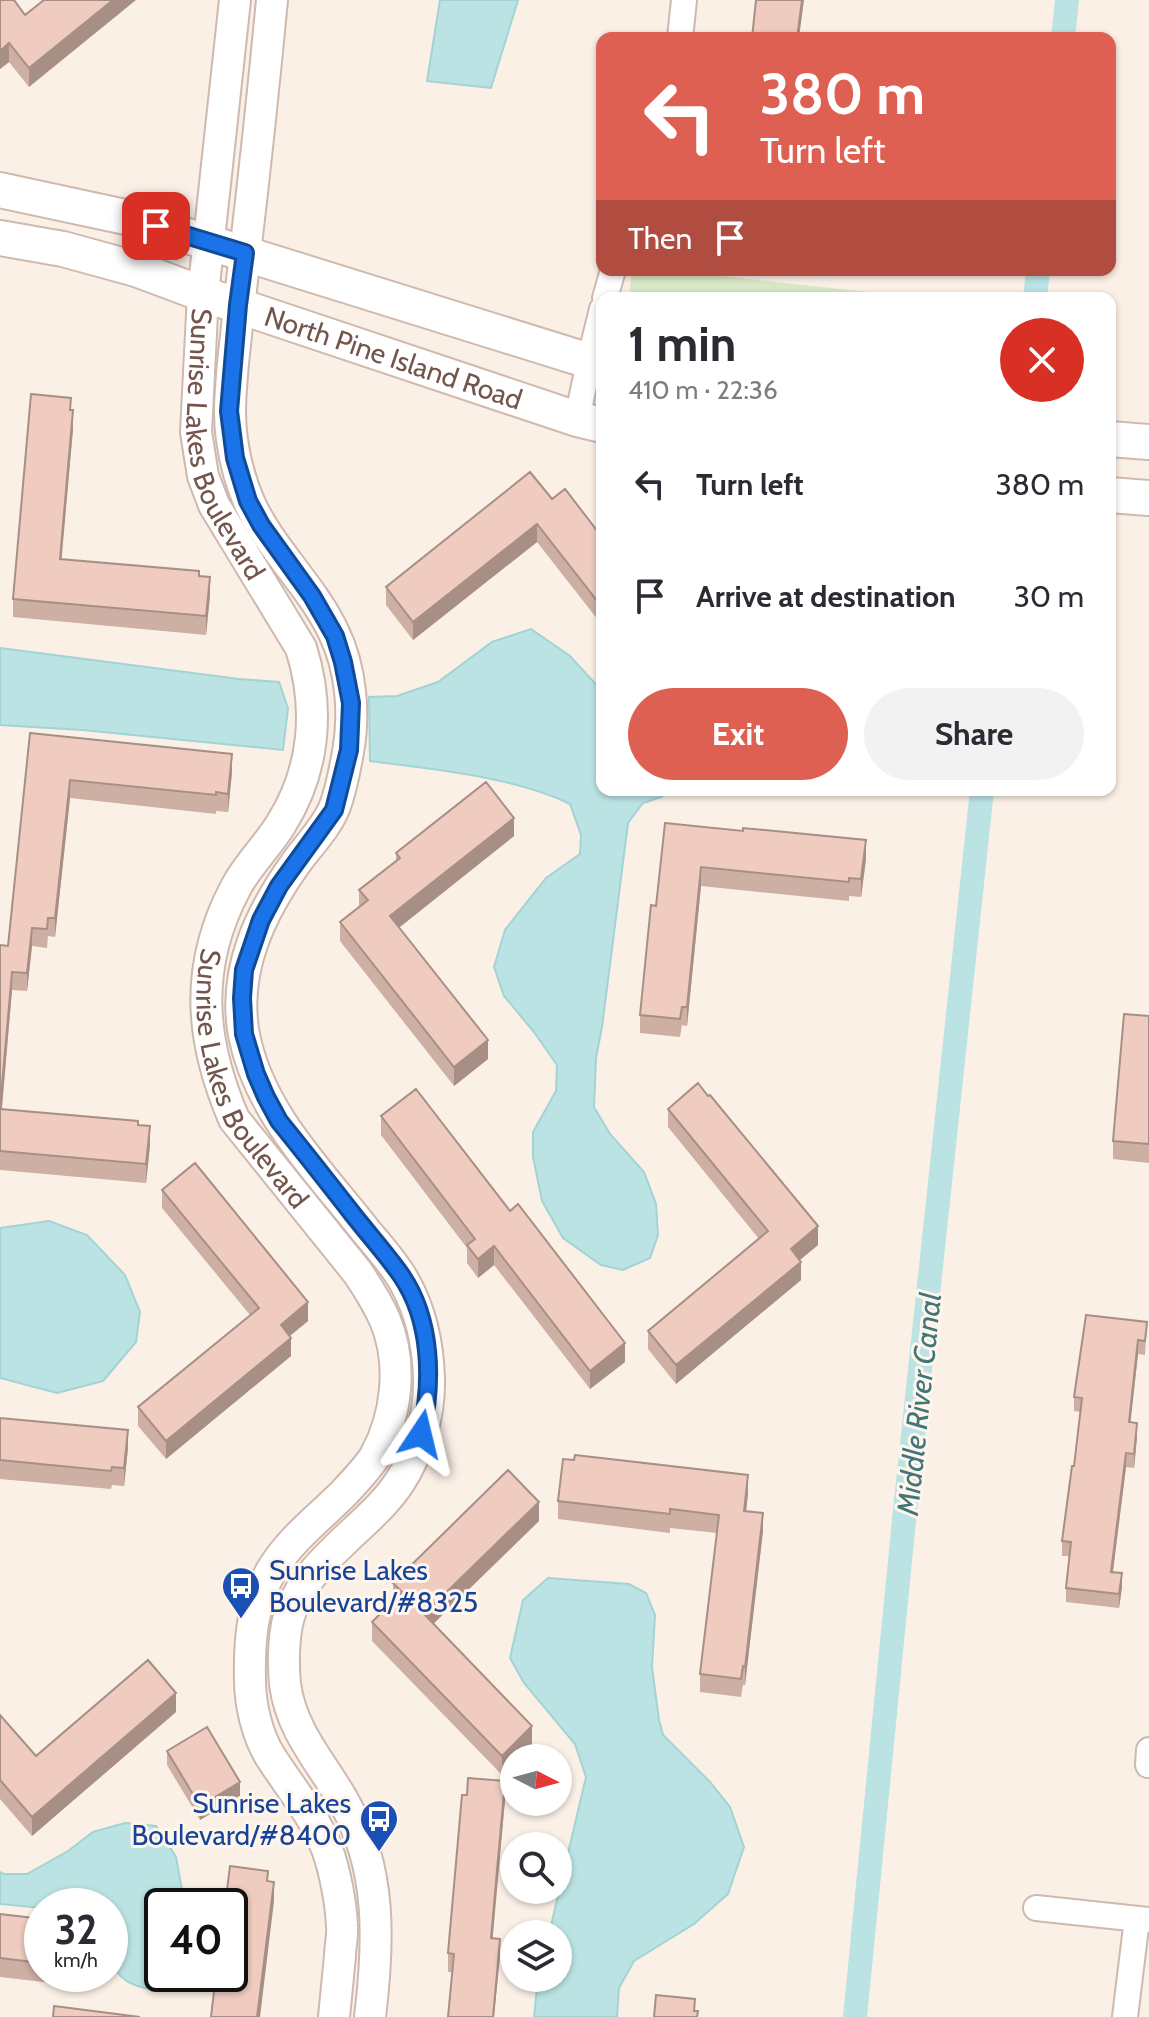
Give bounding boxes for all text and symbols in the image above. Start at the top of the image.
text: 380 m [760,60,925,128]
icon: left [628,64,732,168]
text: Turn left [760,128,885,172]
pin [122,192,190,260]
icon: arrive [134,204,178,248]
icon: arrive [708,216,752,260]
text: Then [628,220,692,257]
street label: North Pine Island Road [260,299,527,416]
street label: Sunrise Lakes Boulevard [179,307,272,586]
text: 1 min [628,315,736,373]
button: close [1000,318,1084,402]
text: 410 m · 22:36 [628,374,778,406]
icon: left [628,462,672,506]
text: Turn left [696,466,804,503]
text: 380 m [996,466,1084,503]
icon: arrive [628,574,672,618]
text: Arrive at destination [696,578,956,615]
text: 30 m [1014,578,1084,615]
button: Exit [628,688,848,780]
button: Share [864,688,1084,780]
street label: Sunrise Lakes Boulevard [189,946,316,1215]
water label: Middle River Canal [889,1291,949,1518]
position arrow [379,1392,463,1476]
place label: Sunrise Lakes Boulevard/#8325 [269,1553,478,1619]
bus stop icon: Sunrise Lakes Boulevard/#8325 [220,1565,262,1620]
north arrow [500,1744,572,1816]
map controls [500,1744,572,1992]
place label: Sunrise Lakes Boulevard/#8400 [131,1786,351,1852]
bus stop icon: Sunrise Lakes Boulevard/#8400 [358,1798,400,1853]
button: search [500,1832,572,1904]
speed limit sign: 40 [144,1888,248,1992]
text: 32 [55,1905,97,1954]
button: layers [500,1920,572,1992]
text: km/h [54,1948,98,1972]

